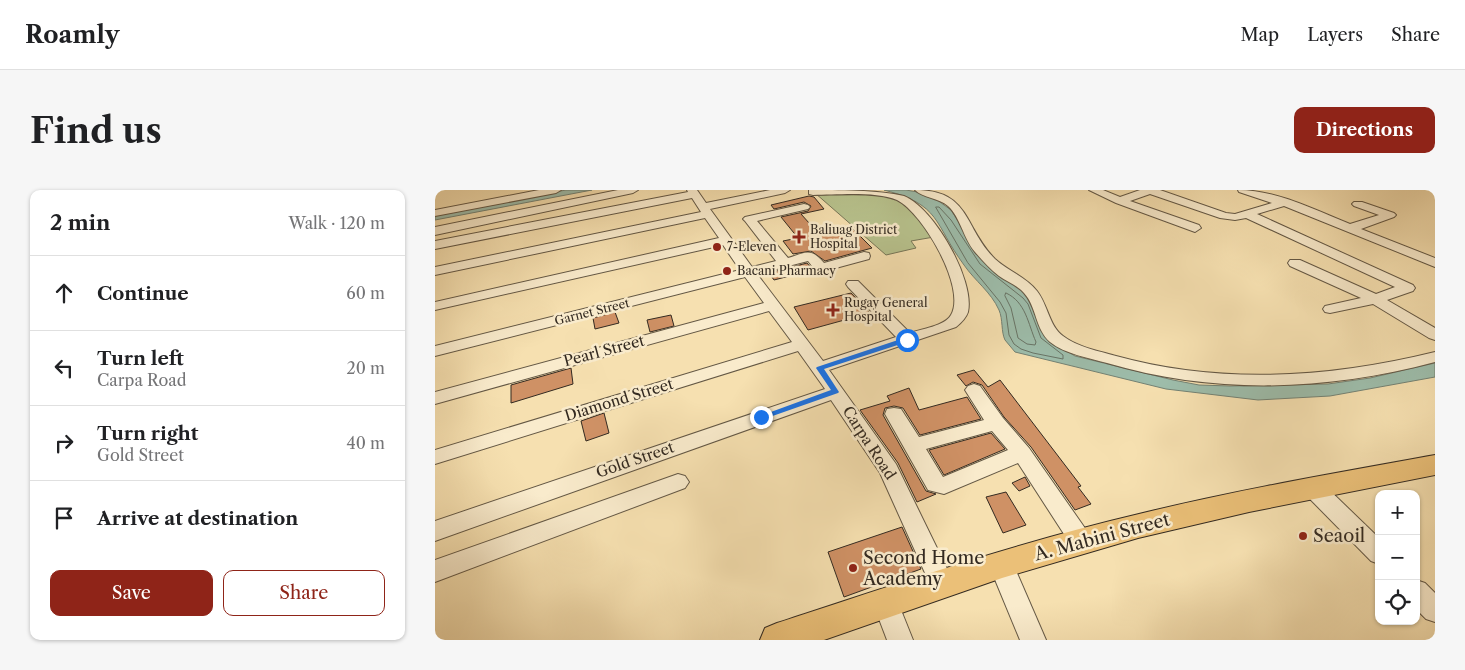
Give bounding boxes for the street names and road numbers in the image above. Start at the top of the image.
street label: Garnet Street [553,295,632,328]
street label: Pearl Street [561,330,647,370]
street label: Diamond Street [562,374,676,425]
street label: Carpa Road [839,402,900,483]
street label: Gold Street [593,437,677,482]
street label: A. Mabini Street [1031,508,1173,566]

